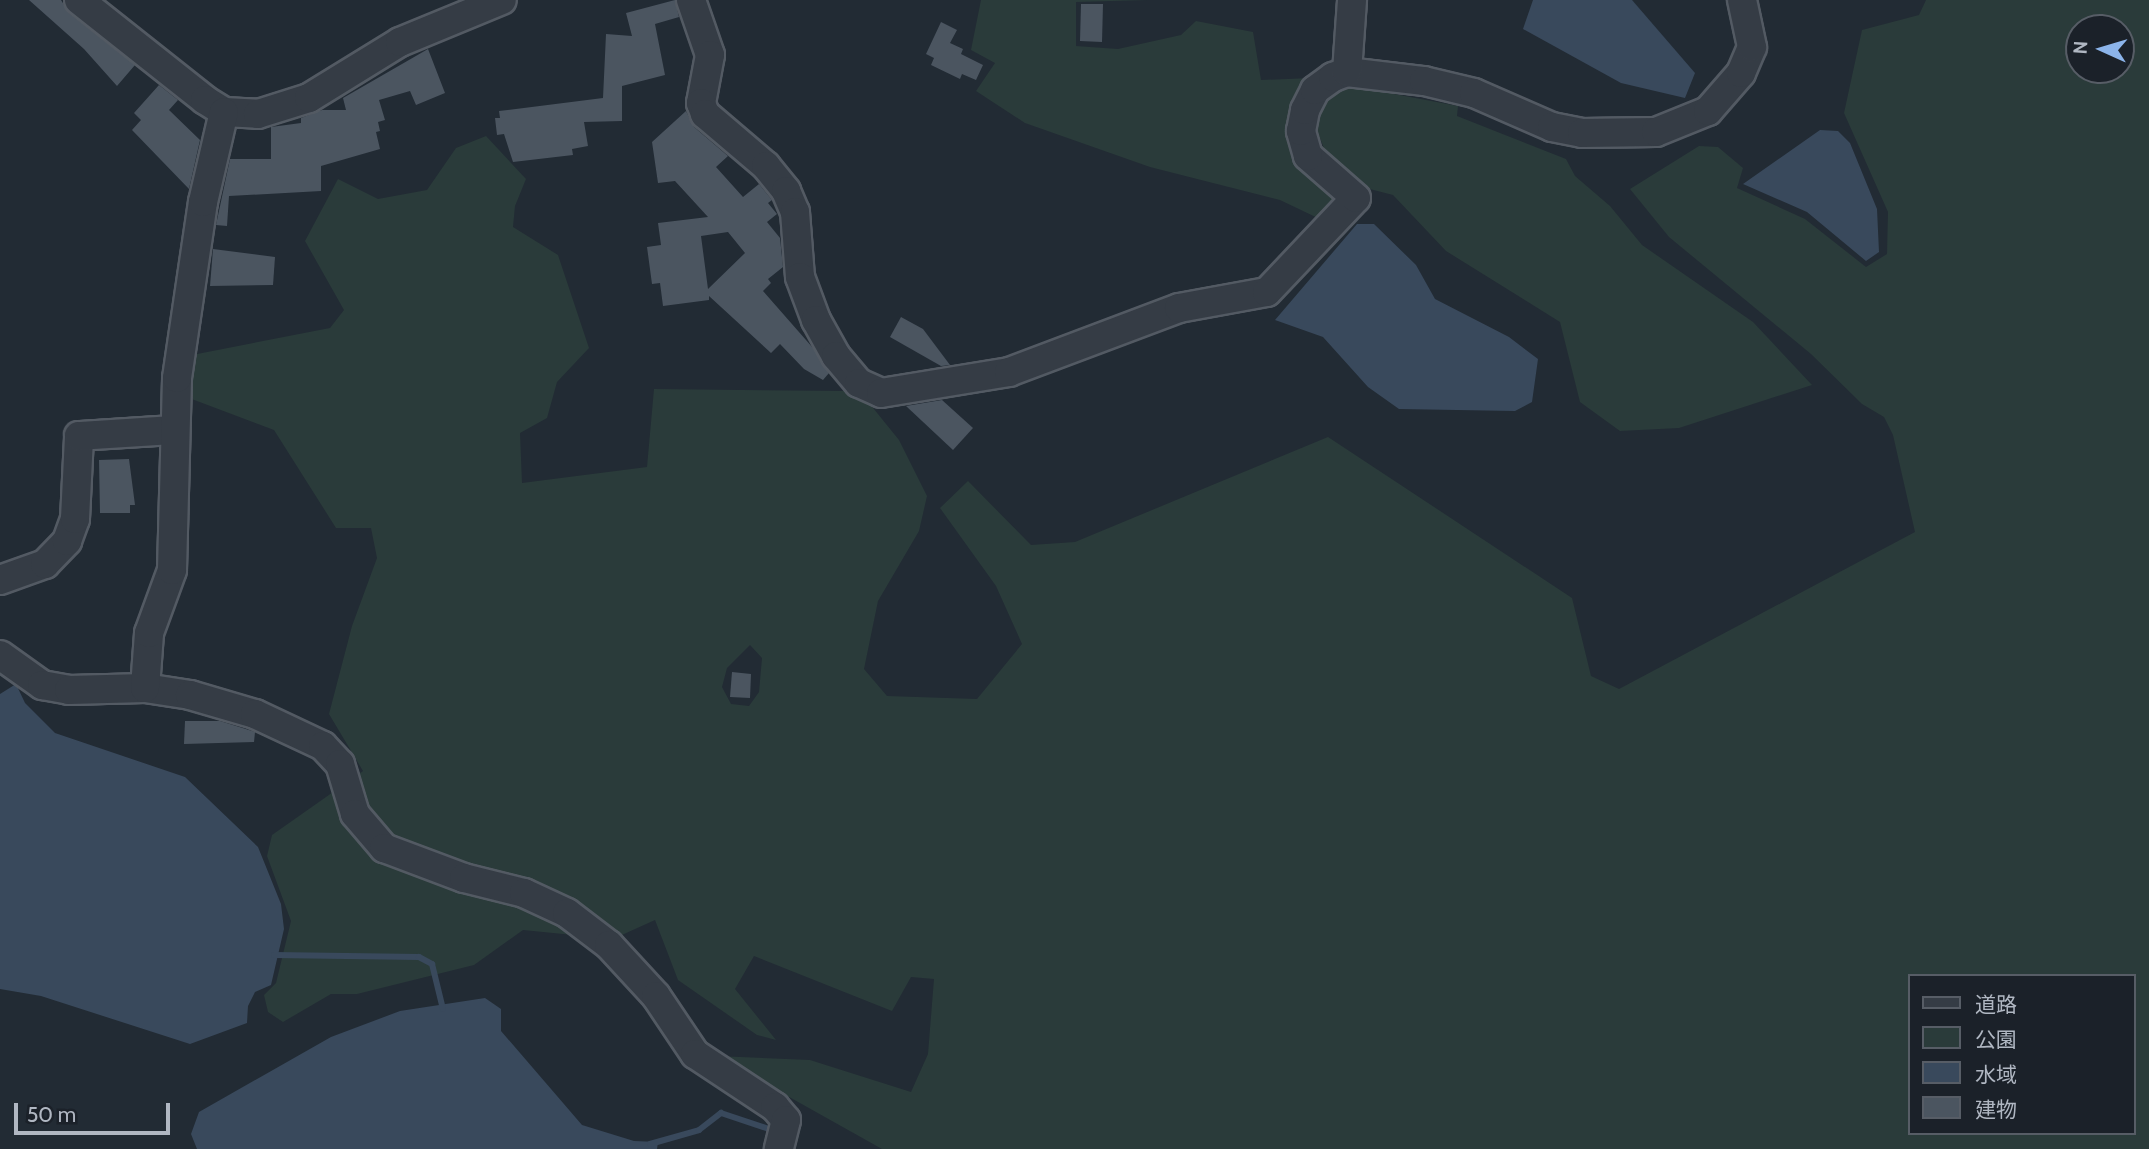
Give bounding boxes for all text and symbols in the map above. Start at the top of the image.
north arrow [2065,14,2135,84]
text: N [2069,40,2092,55]
legend [1908,974,2135,1135]
text: 道路 [1975,992,2017,1017]
text: 公園 [1975,1027,2017,1052]
text: 水域 [1975,1062,2017,1087]
scale bar [18,1090,173,1134]
text: 建物 [1975,1097,2017,1122]
text: 50 m [27,1102,76,1127]

